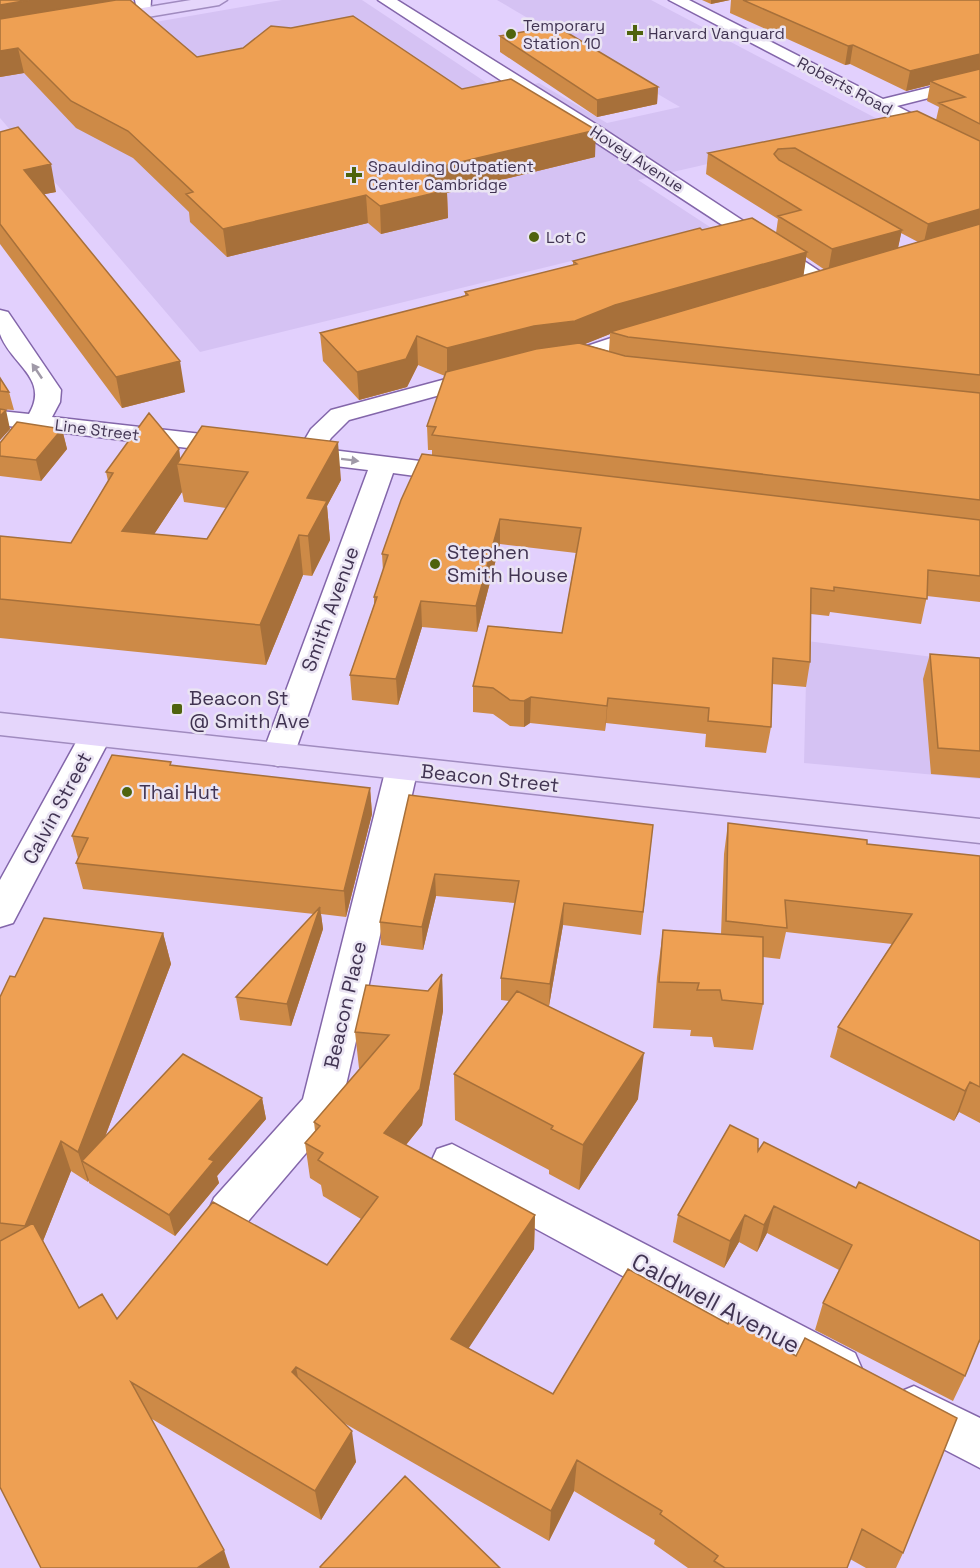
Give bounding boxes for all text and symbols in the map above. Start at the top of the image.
place label: Temporary Station 10 [523,15,605,54]
place label: Harvard Vanguard [648,23,785,44]
marker: Harvard Vanguard [626,24,644,42]
marker: Temporary Station 10 [504,27,518,41]
street label: Roberts Road [794,52,896,120]
street label: Hovey Avenue [586,121,688,197]
place label: Spaulding Outpatient Center Cambridge [368,156,534,195]
marker: Spaulding Outpatient Center Cambridge [345,166,363,184]
place label: Lot C [546,227,586,248]
marker: Lot C [527,230,541,244]
one-way arrow [31,363,42,380]
street label: Line Street [54,414,140,446]
one-way arrow [341,455,360,464]
place label: Stephen Smith House [447,539,568,588]
street label: Smith Avenue [295,543,365,675]
marker: Stephen Smith House [428,557,442,571]
place label: Beacon St @ Smith Ave [189,685,310,734]
marker: Beacon St @ Smith Ave [170,702,184,716]
street label: Calvin Street [17,747,97,869]
street label: Beacon Street [419,758,561,798]
place label: Thai Hut [139,779,219,805]
marker: Thai Hut [120,785,134,799]
street label: Beacon Place [318,939,372,1071]
street label: Caldwell Avenue [627,1246,805,1360]

